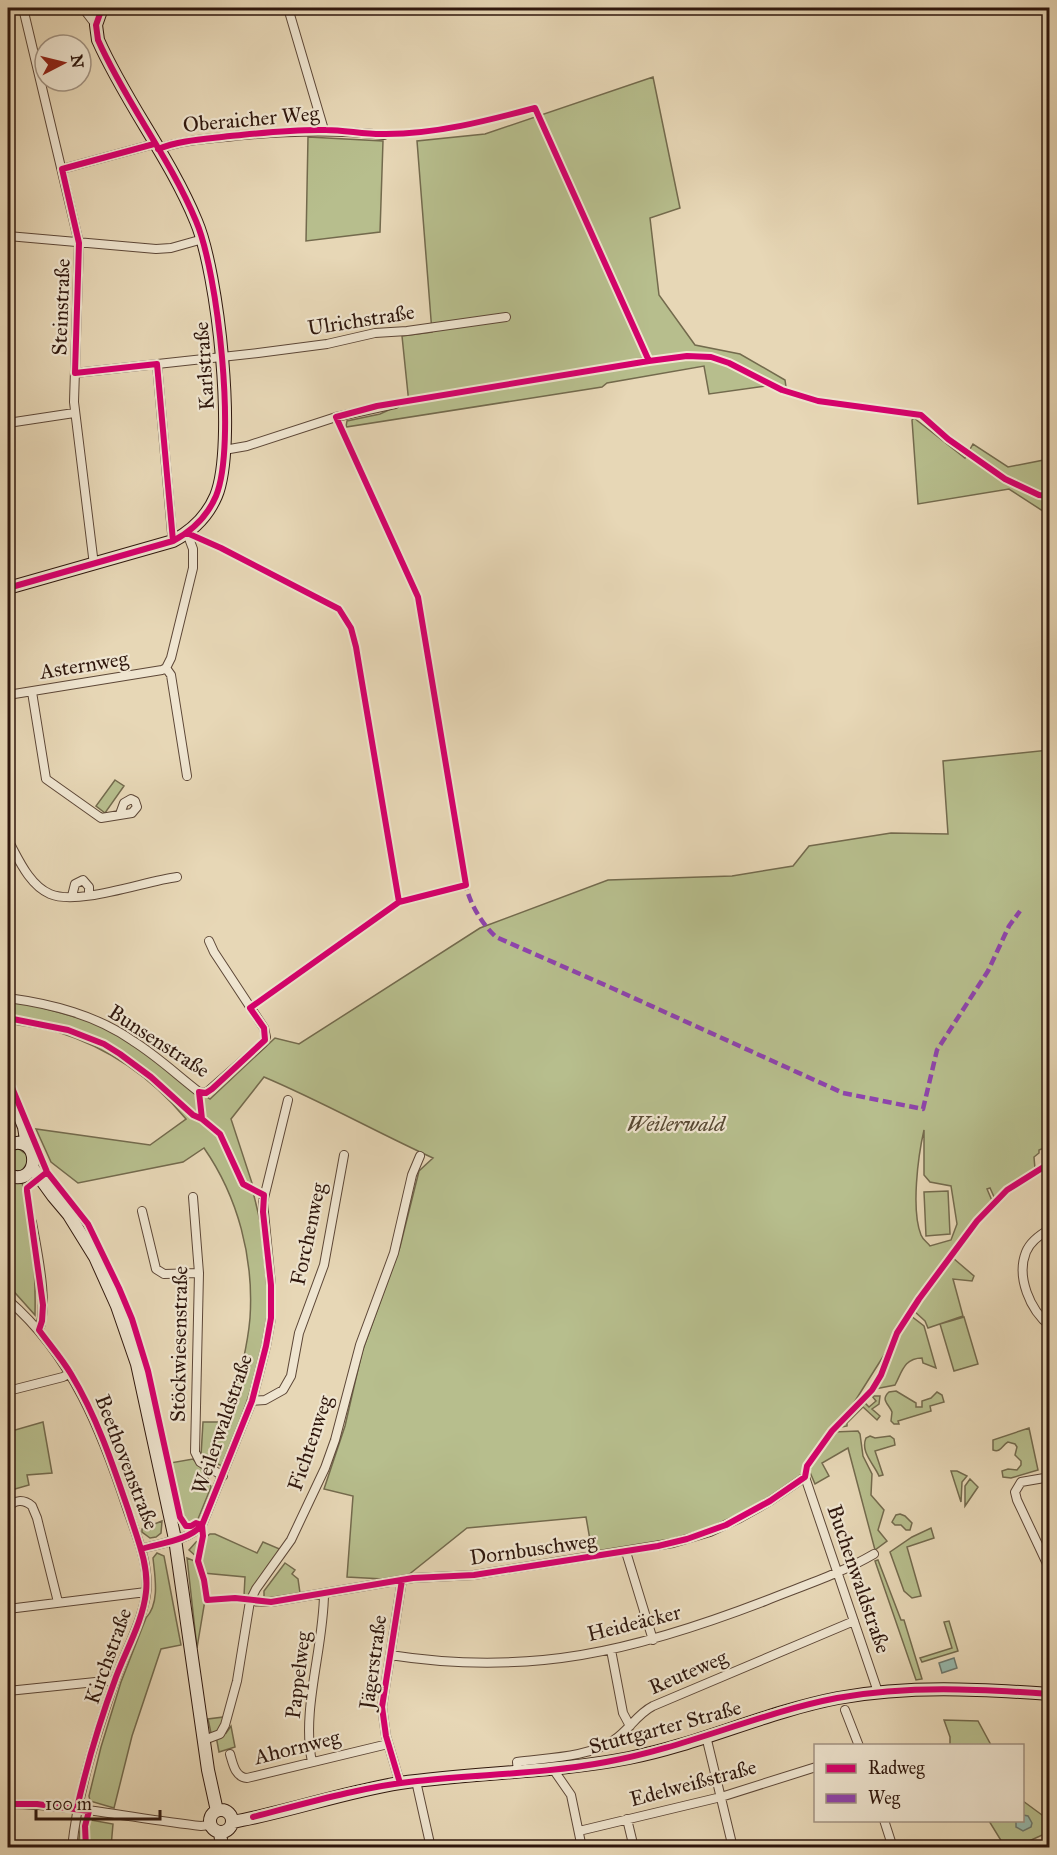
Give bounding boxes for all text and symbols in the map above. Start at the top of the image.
north arrow [33,33,93,93]
text: N [67,53,88,70]
street label: Oberaicher Weg [182,100,320,138]
street label: Steinstraße [46,258,76,356]
street label: Ulrichstraße [306,299,417,341]
street label: Karlstraße [188,321,220,411]
street label: Asternweg [37,645,130,685]
street label: Bunsenstraße [103,999,215,1084]
park label: Weilerwald [627,1111,727,1137]
street label: Forchenweg [284,1180,332,1288]
street label: Stöckwiesenstraße [165,1265,193,1422]
street label: Weilerwaldstraße [186,1350,258,1497]
street label: Beethovenstraße [89,1391,165,1533]
street label: Fichtenweg [282,1392,339,1494]
street label: Buchenwaldstraße [821,1501,897,1657]
street label: Dornbuschweg [468,1527,598,1571]
street label: Heideäcker [584,1599,684,1647]
street label: Kirchstraße [79,1604,137,1708]
street label: Jägerstraße [353,1613,393,1713]
street label: Pappelweg [280,1630,316,1720]
street label: Reuteweg [645,1644,731,1700]
street label: Stuttgarter Straße [586,1694,744,1760]
street label: Ahornweg [250,1724,343,1770]
legend [814,1744,1024,1822]
street label: Edelweißstraße [627,1754,760,1812]
text: Radweg [868,1757,925,1780]
scale bar [36,1783,160,1821]
text: Weg [868,1787,901,1810]
text: 100 m [45,1793,92,1815]

